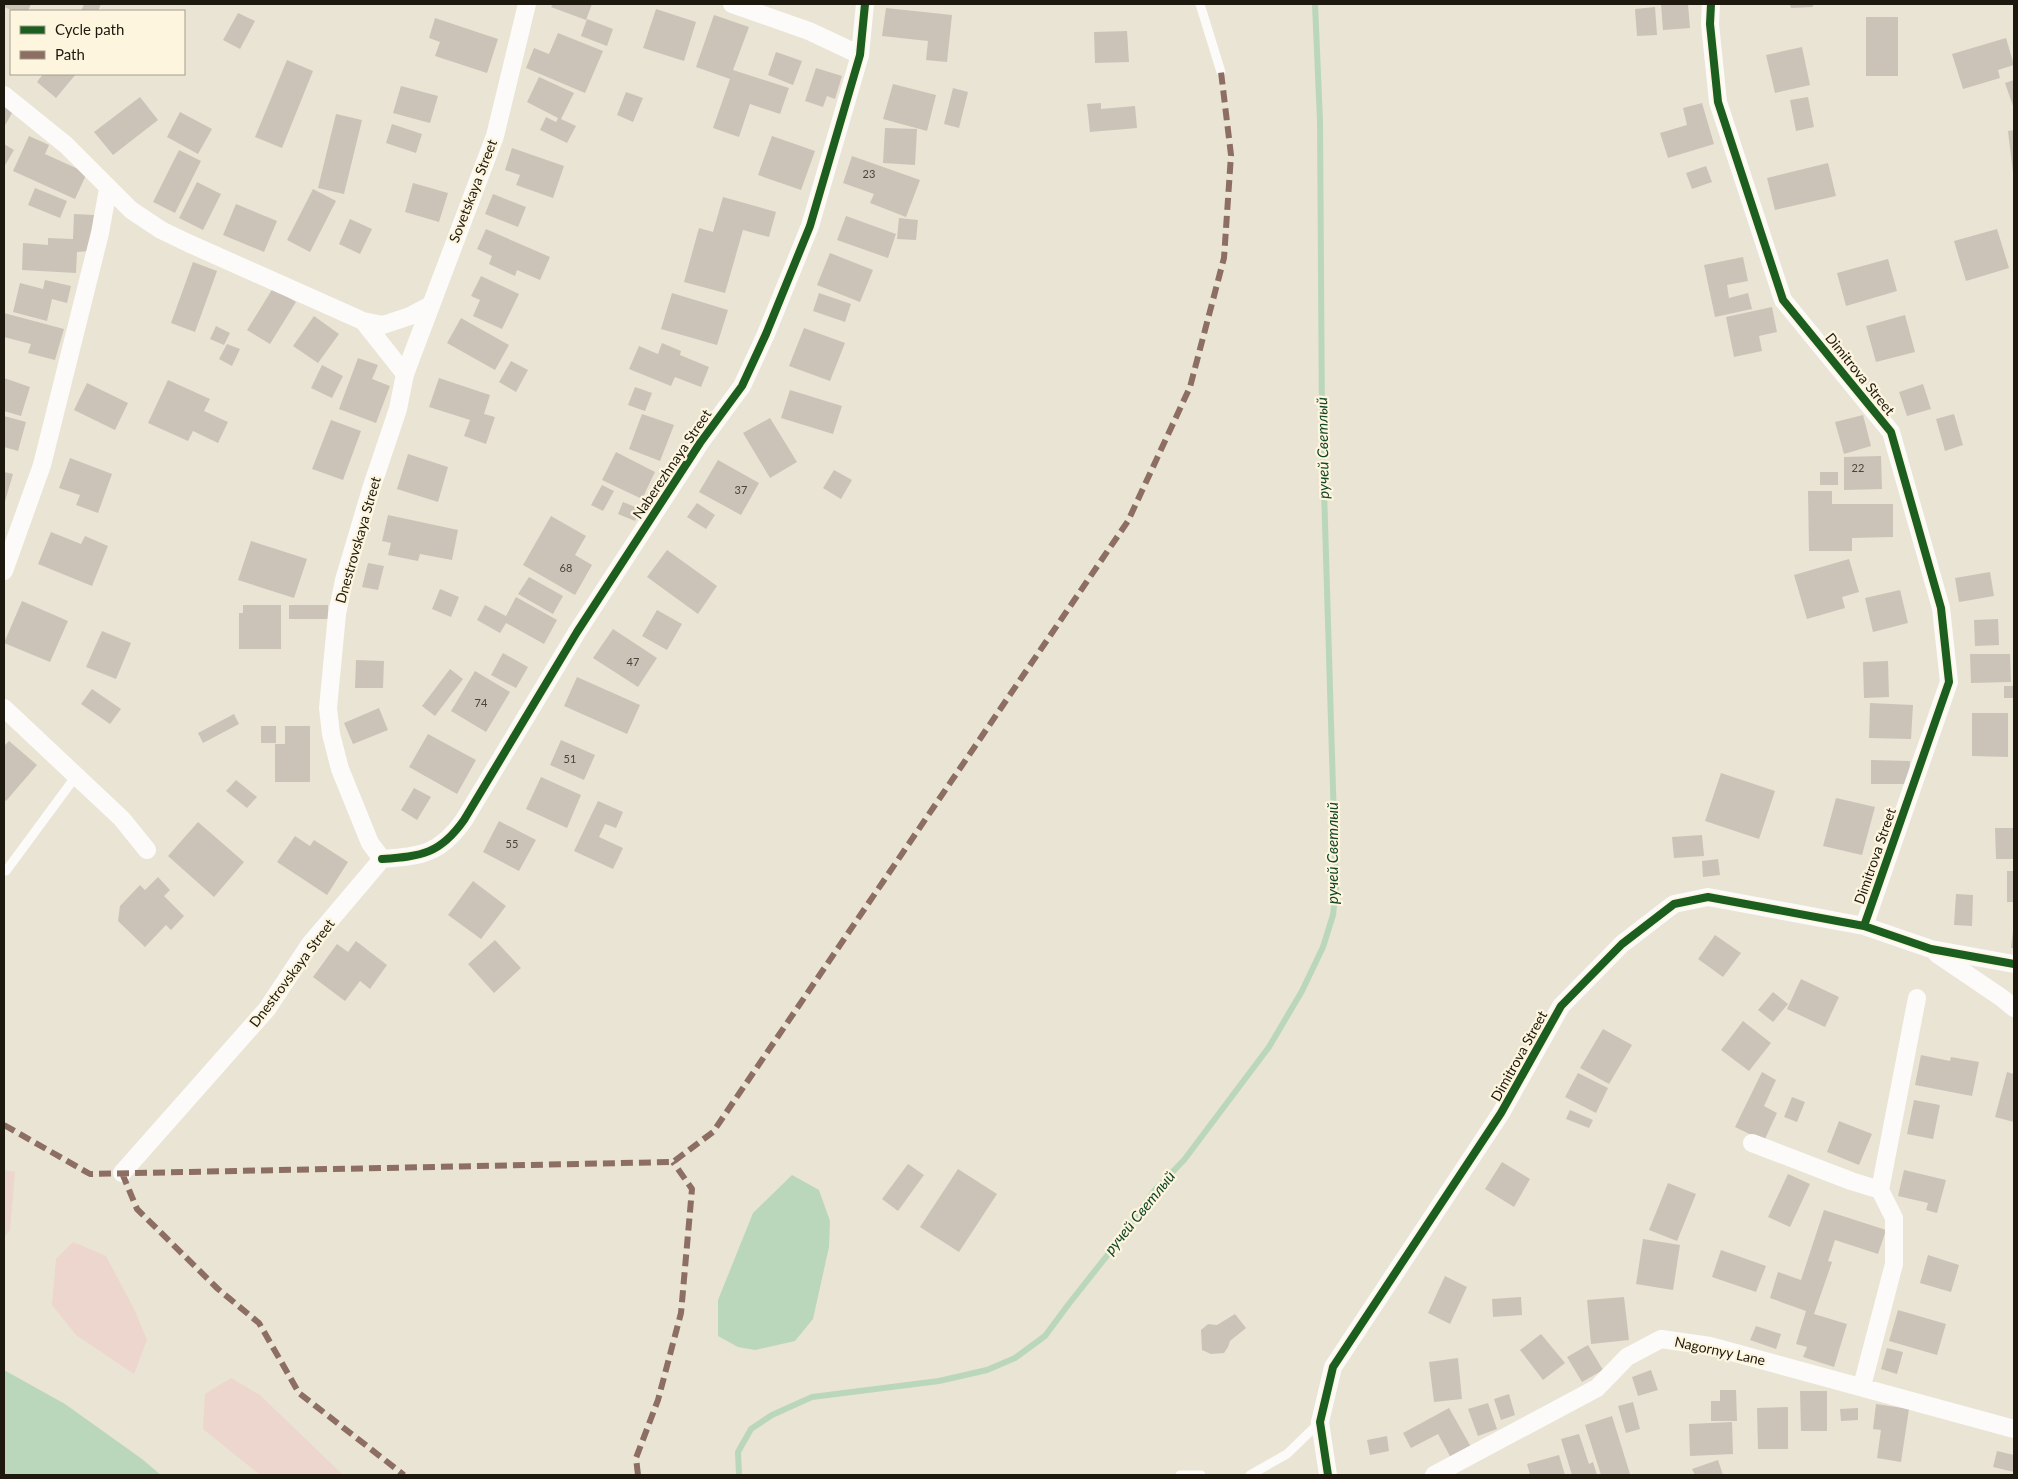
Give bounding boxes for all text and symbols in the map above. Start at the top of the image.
legend [10,10,185,75]
text: Cycle path [55,20,124,38]
text: Path [55,45,85,63]
street label: Sovetskaya Street [445,137,500,245]
house number: 23 [863,167,875,180]
street label: Dimitrova Street [1822,329,1899,418]
water label: ручей Светлый [1312,397,1332,499]
street label: Naberezhnaya Street [629,406,714,522]
house number: 22 [1852,461,1864,474]
street label: Dnestrovskaya Street [331,475,384,605]
house number: 37 [735,483,747,496]
house number: 68 [560,561,572,574]
house number: 47 [627,655,639,668]
house number: 74 [475,696,488,709]
house number: 51 [564,752,576,765]
water label: ручей Светлый [1323,802,1341,904]
street label: Dimitrova Street [1850,805,1899,906]
house number: 55 [506,837,518,850]
street label: Dnestrovskaya Street [245,915,338,1030]
street label: Dimitrova Street [1487,1008,1550,1104]
water label: ручей Светлый [1100,1167,1178,1258]
street label: Nagornyy Lane [1673,1333,1767,1368]

